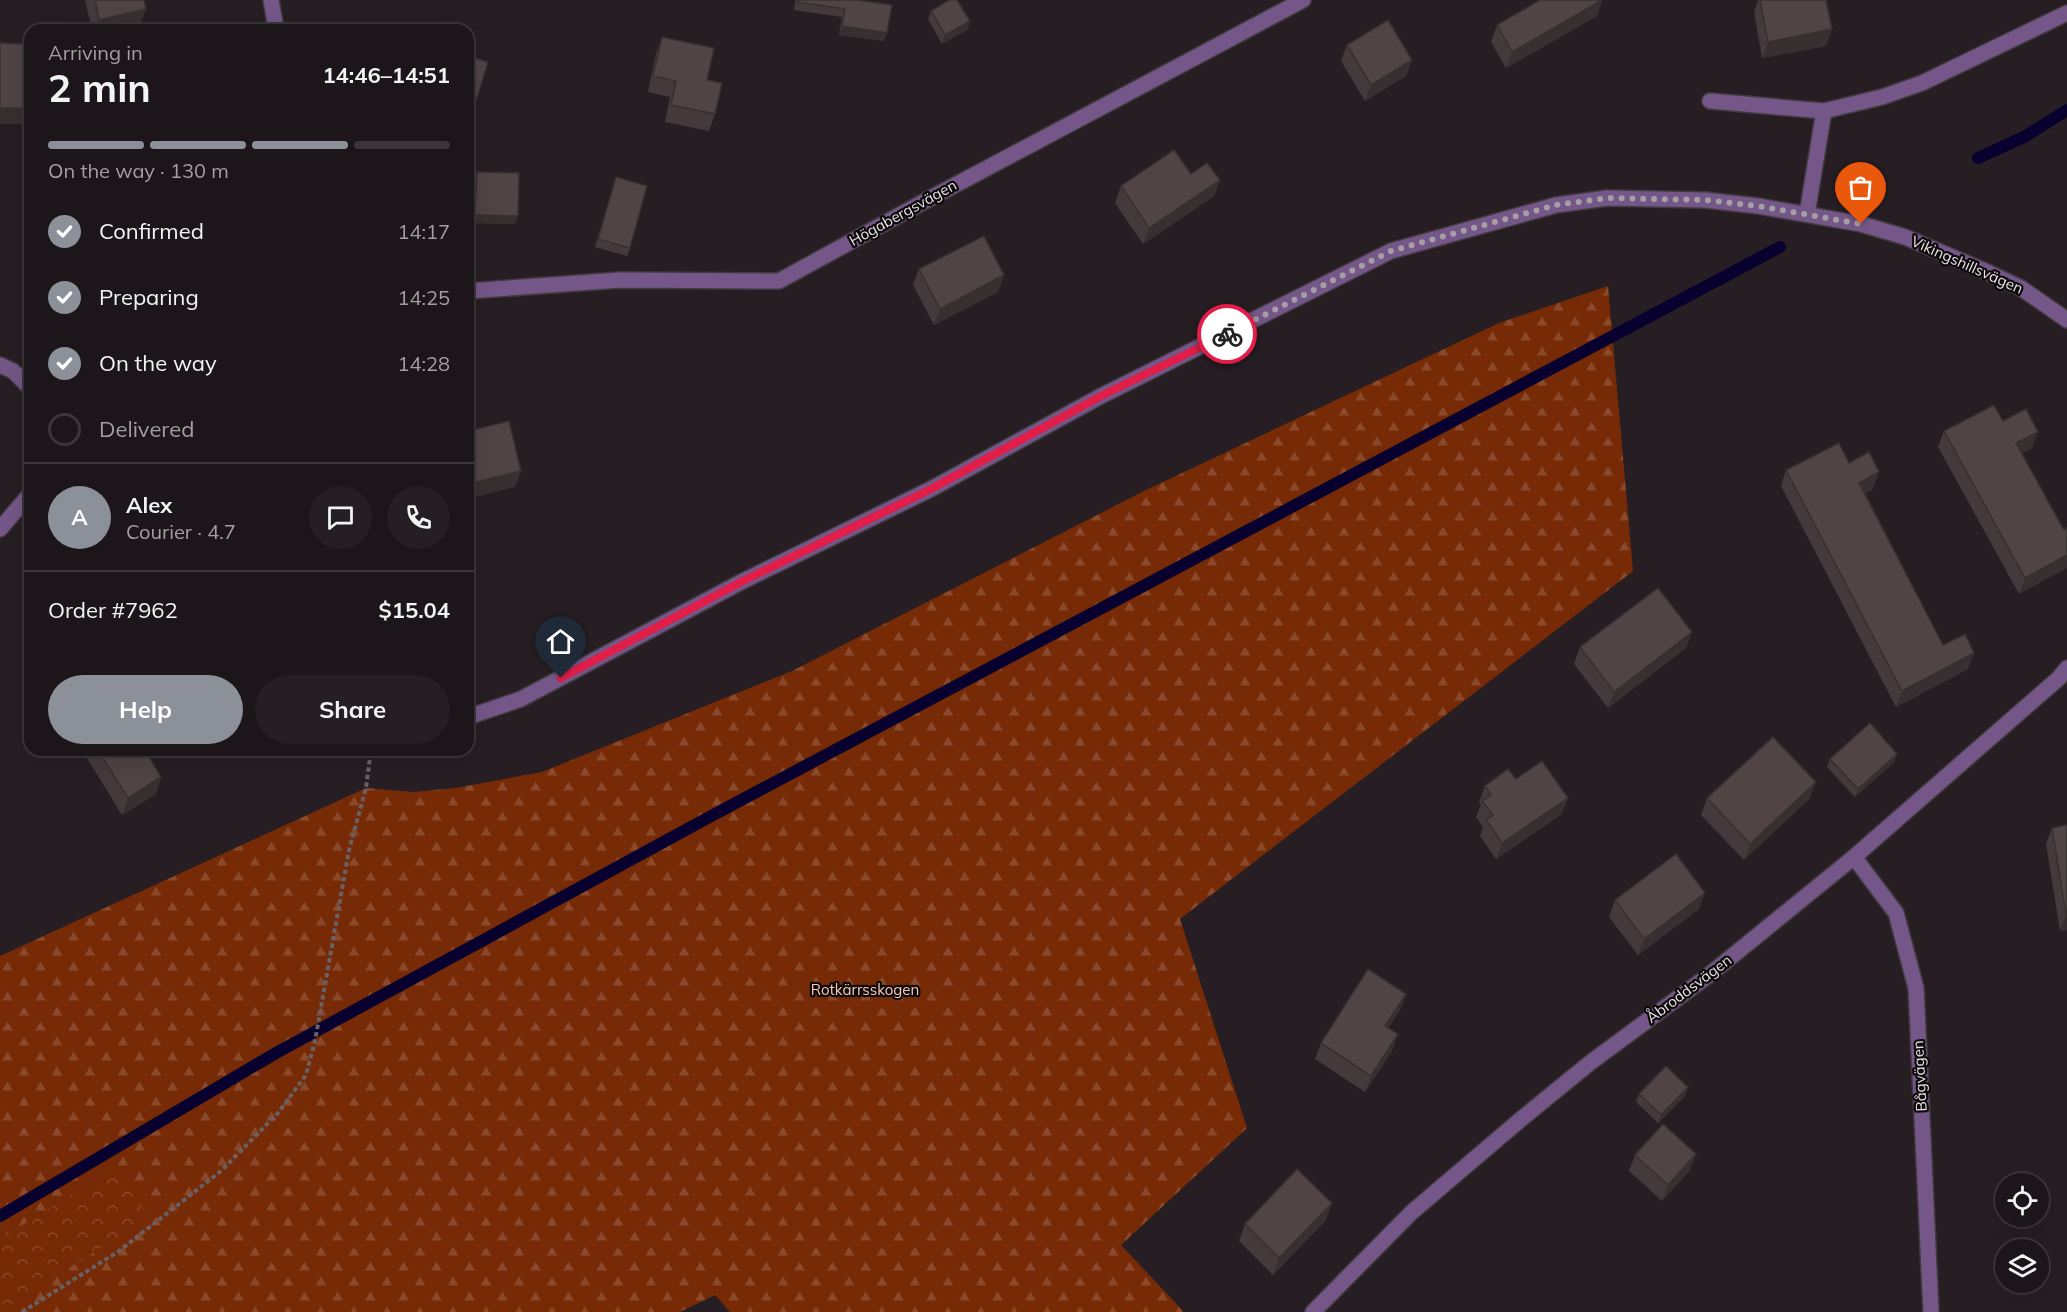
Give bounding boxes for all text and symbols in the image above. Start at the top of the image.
text: Arriving in [48,40,143,65]
text: 14:46–14:51 [322,61,450,89]
text: 2 min [48,63,151,112]
text: On the way · 130 m [48,158,229,183]
pin [1835,162,1886,224]
icon: bag [1844,171,1877,204]
street label: Högabergsvägen [846,175,960,250]
icon: check [48,215,81,248]
text: Confirmed [99,217,204,245]
text: 14:17 [397,219,450,244]
street label: Vikingshillsvägen [1908,231,2026,298]
icon: check [48,281,81,314]
text: Preparing [99,283,199,311]
text: 14:25 [397,285,450,310]
courier [1197,304,1257,364]
icon: bike [1211,318,1244,351]
icon: check [48,347,81,380]
text: On the way [99,349,217,377]
text: 14:28 [397,351,450,376]
text: Delivered [99,415,194,443]
button: chat [309,486,372,549]
button: phone [387,486,450,549]
text: Alex [126,491,172,519]
text: A [71,503,88,531]
text: Courier · 4.7 [126,519,236,544]
text: Order #7962 [48,596,178,624]
text: $15.04 [379,596,450,624]
pin [535,616,586,678]
icon: home [544,625,577,658]
button: Help [48,675,243,744]
button: Share [255,675,450,744]
street label: Åbroddsvägen [1642,949,1735,1027]
park label: Rotkärrsskogen [811,980,919,999]
street label: Bågvägen [1908,1040,1931,1112]
map controls [1995,1173,2049,1293]
button: locate [1995,1173,2049,1227]
button: layers [1995,1239,2049,1293]

